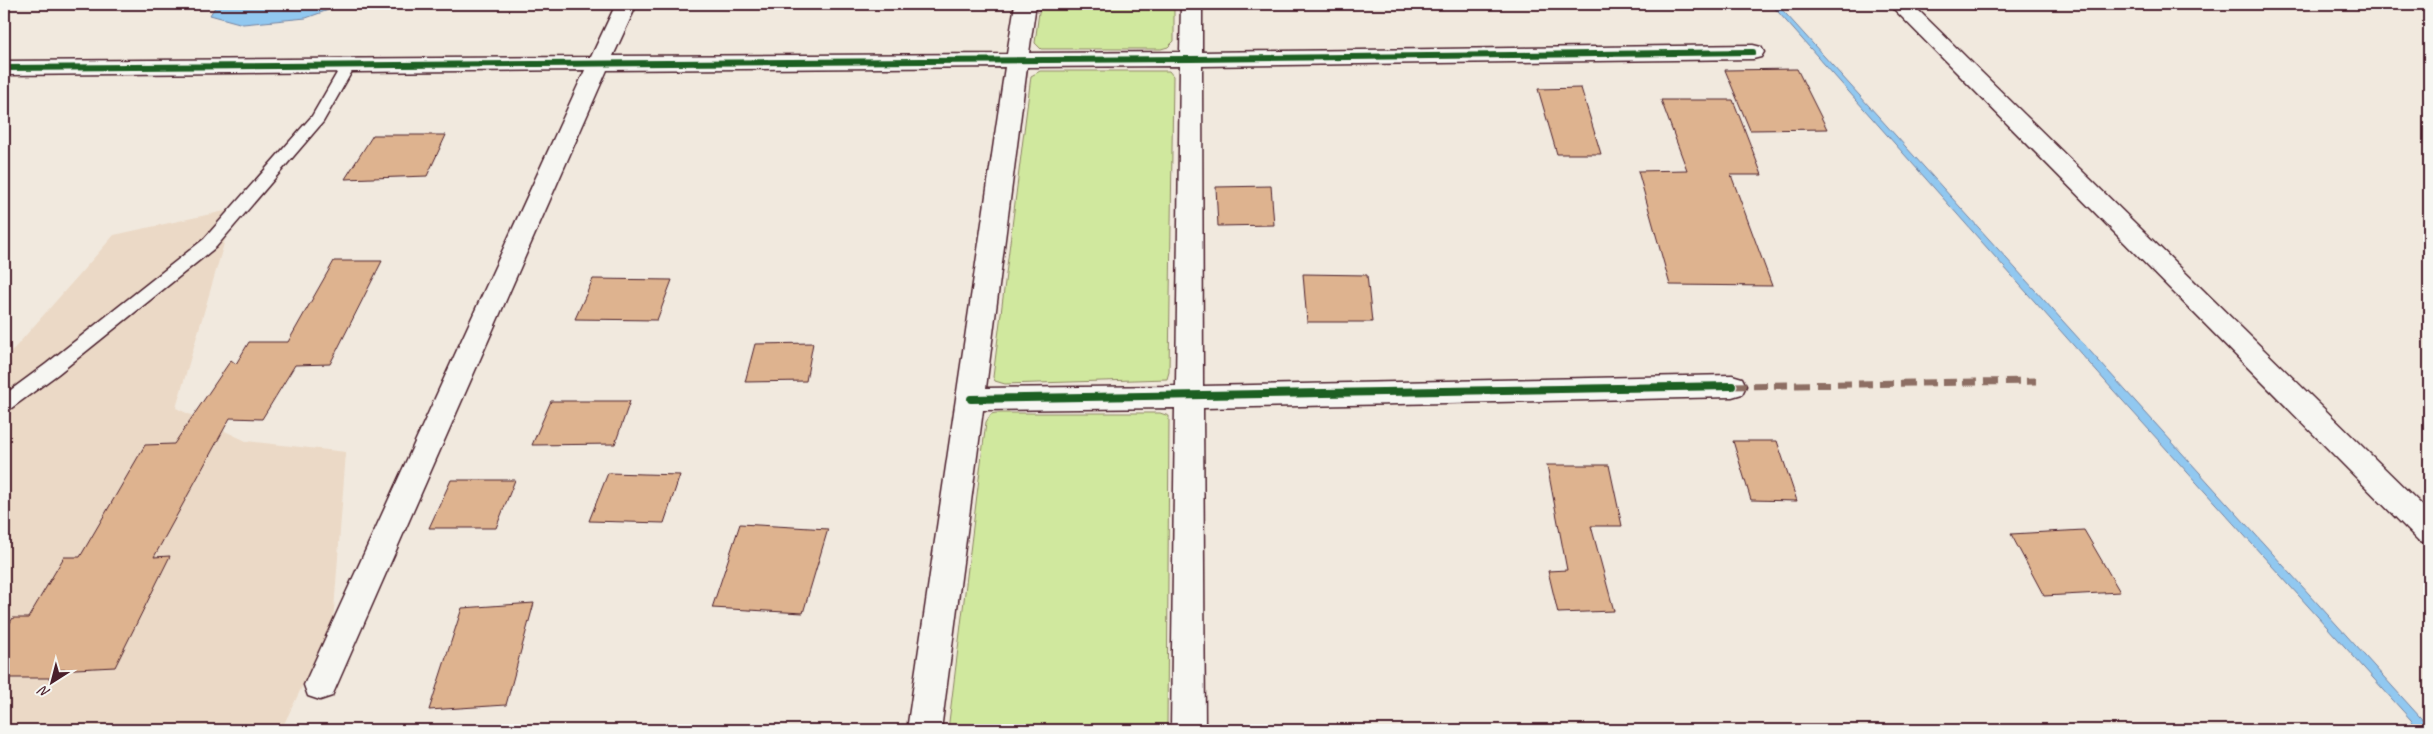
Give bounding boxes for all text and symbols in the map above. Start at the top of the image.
north arrow [28,656,78,706]
text: N [34,681,53,702]

